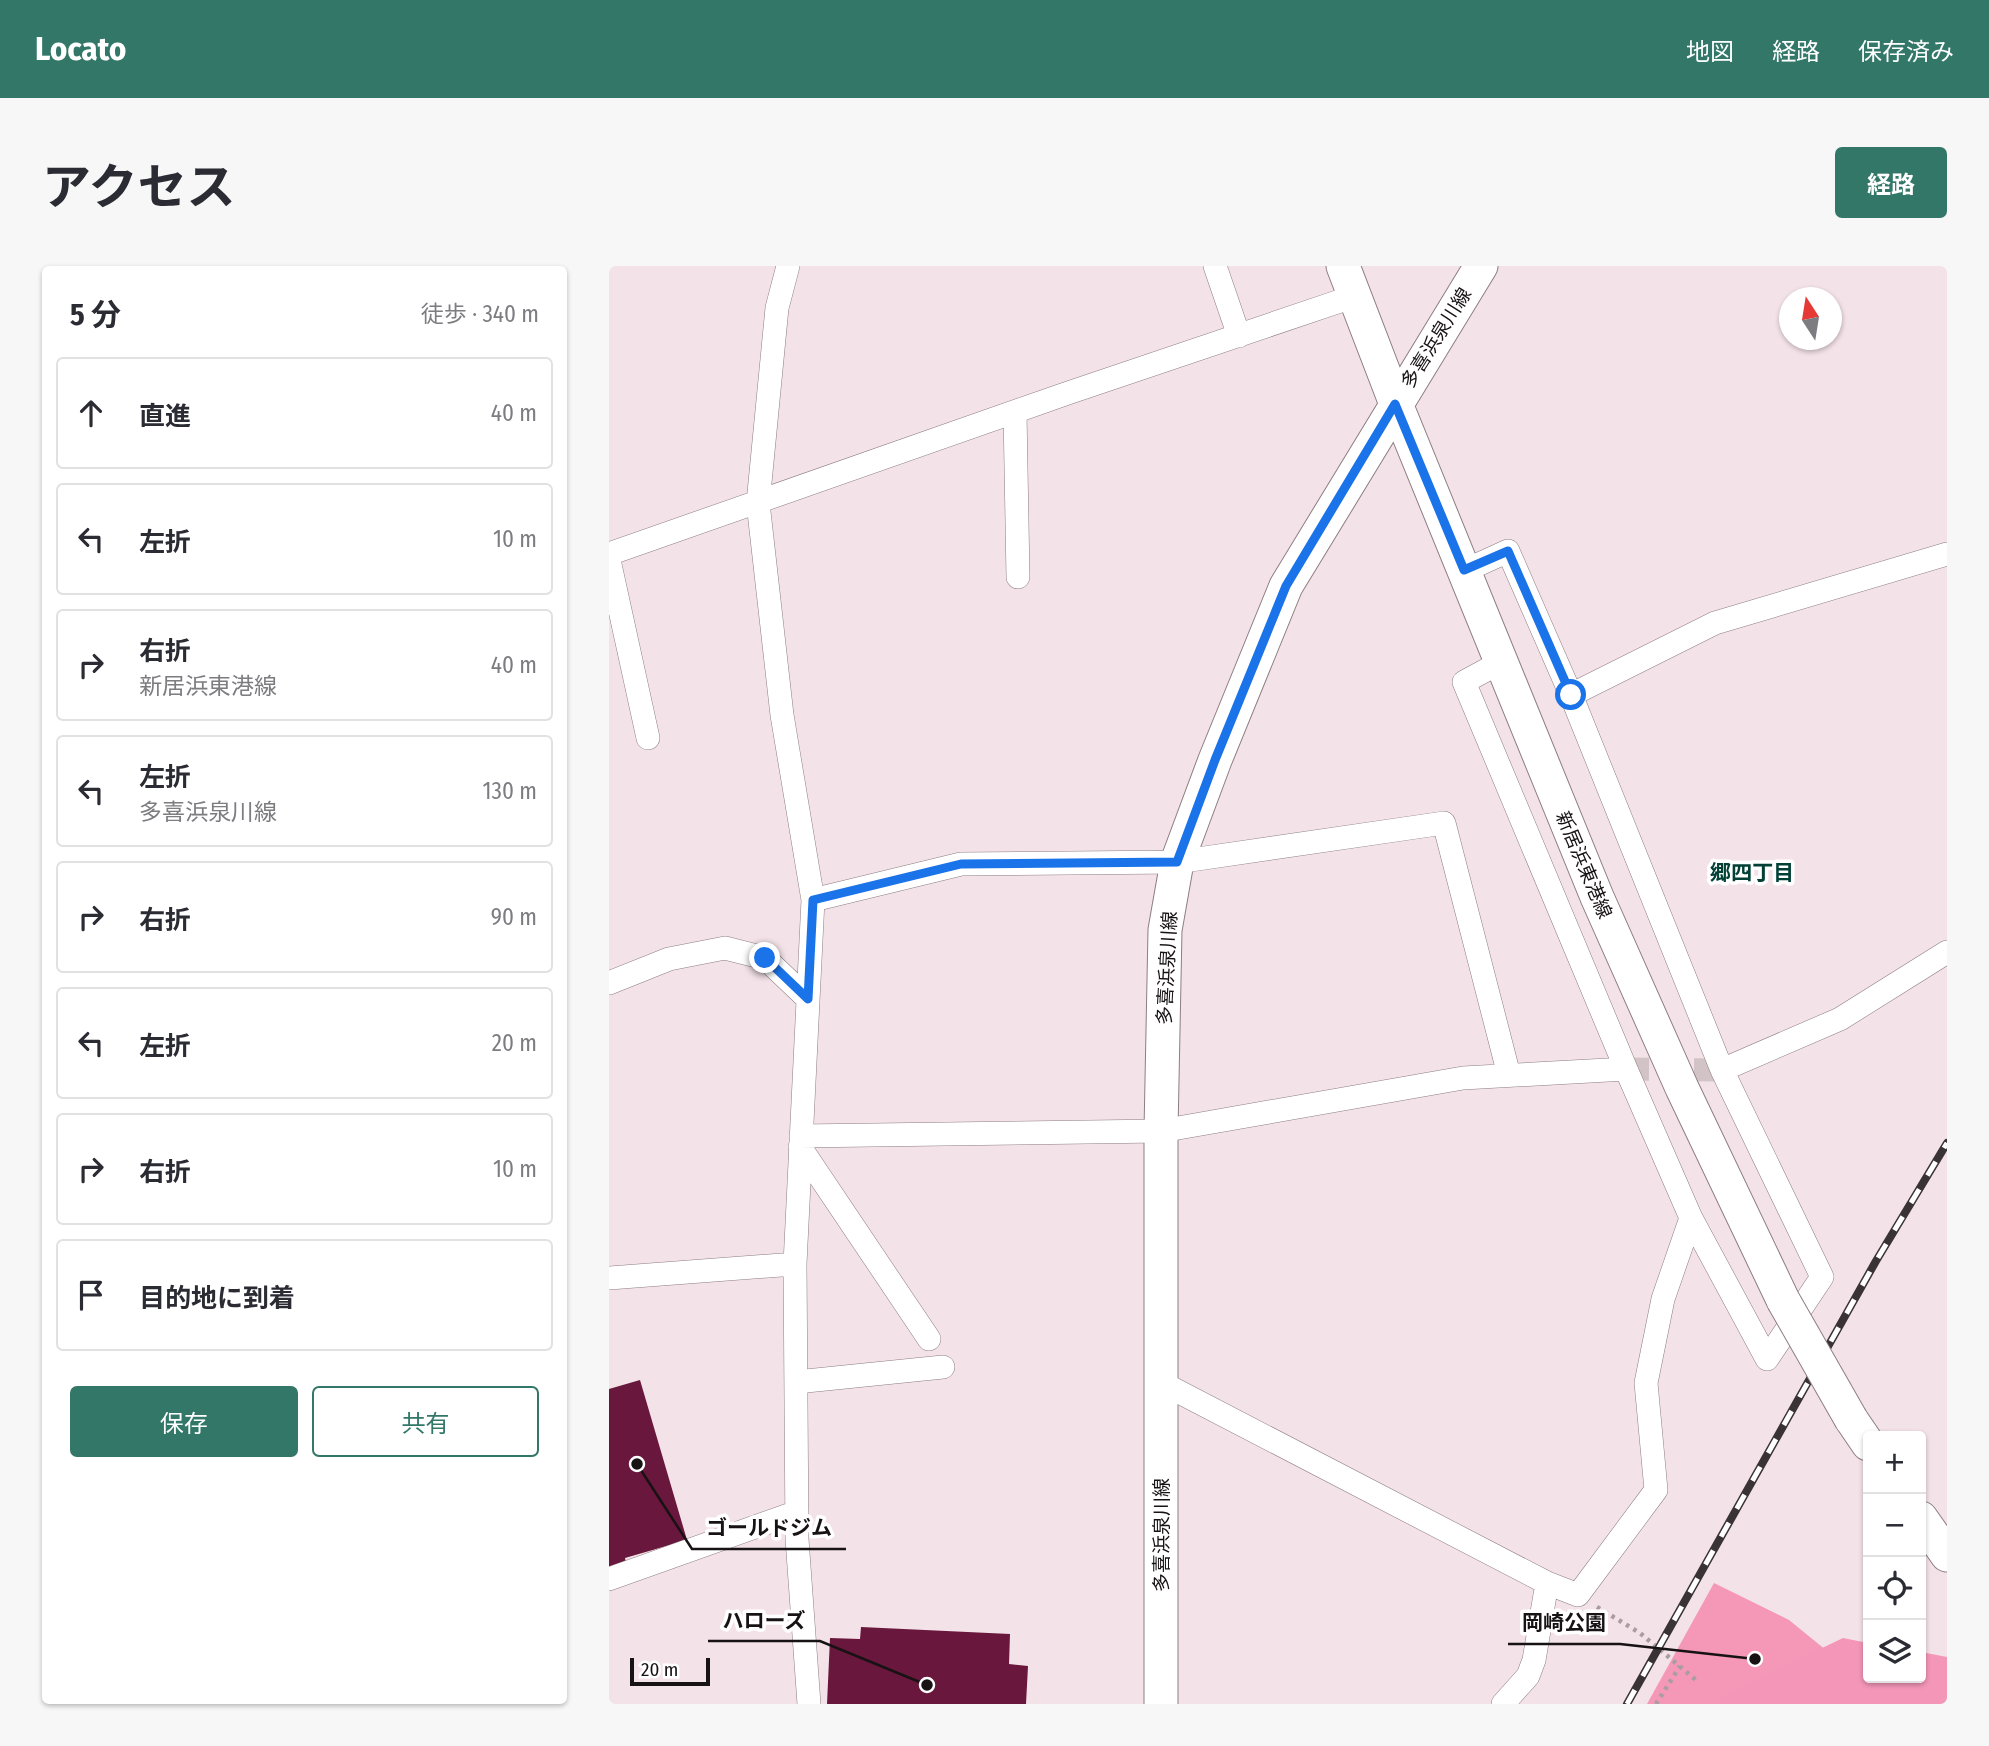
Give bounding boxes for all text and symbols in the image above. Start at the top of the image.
text: Locato [35,29,126,69]
text: 地図 [1686,38,1734,66]
text: 経路 [1772,38,1820,66]
text: 保存済み [1858,38,1954,66]
button: 経路 [1835,147,1947,218]
text: アクセス [42,158,236,217]
street label: 多喜浜泉川線 [1396,284,1476,392]
north arrow [1779,287,1842,350]
text: 5 分 [70,297,121,333]
text: 徒歩 · 340 m [421,300,539,328]
icon: ahead [72,394,110,432]
text: 40 m [491,399,537,427]
text: 直進 [139,401,191,432]
icon: left [72,520,110,558]
text: 10 m [493,525,537,553]
text: 左折 [139,527,191,558]
text: 右折 [139,636,191,667]
icon: right [72,646,110,684]
text: 40 m [491,651,537,679]
text: 新居浜東港線 [139,672,277,700]
route start [1555,679,1586,710]
text: 左折 [139,762,191,793]
icon: left [72,772,110,810]
text: 130 m [483,777,537,805]
text: 多喜浜泉川線 [139,798,277,826]
street label: 新居浜東港線 [1551,808,1617,922]
district label: 郷四丁目 [1710,860,1794,886]
icon: right [72,898,110,936]
text: 90 m [491,903,537,931]
text: 右折 [139,905,191,936]
street label: 多喜浜泉川線 [1153,910,1181,1026]
route end [749,942,780,973]
icon: left [72,1024,110,1062]
text: 20 m [492,1029,537,1057]
text: 左折 [139,1031,191,1062]
icon: right [72,1150,110,1188]
text: 10 m [493,1155,537,1183]
text: 右折 [139,1157,191,1188]
icon: arrive [72,1276,110,1314]
text: 目的地に到着 [139,1283,295,1314]
button: 保存 [70,1386,298,1457]
button: 共有 [312,1386,539,1457]
map controls [1863,1431,1926,1683]
button: + [1863,1431,1926,1494]
street label: 多喜浜泉川線 [1150,1478,1173,1592]
button: − [1863,1494,1926,1557]
callout: ゴールドジム [692,1507,846,1549]
text: ゴールドジム [706,1515,832,1541]
button: locate [1863,1557,1926,1620]
callout: ハローズ [708,1599,820,1641]
callout: 岡崎公園 [1508,1602,1620,1644]
text: ハローズ [723,1608,805,1634]
text: 岡崎公園 [1522,1610,1606,1636]
button: layers [1863,1620,1926,1683]
scale bar [630,1655,711,1687]
text: 20 m [641,1658,678,1681]

